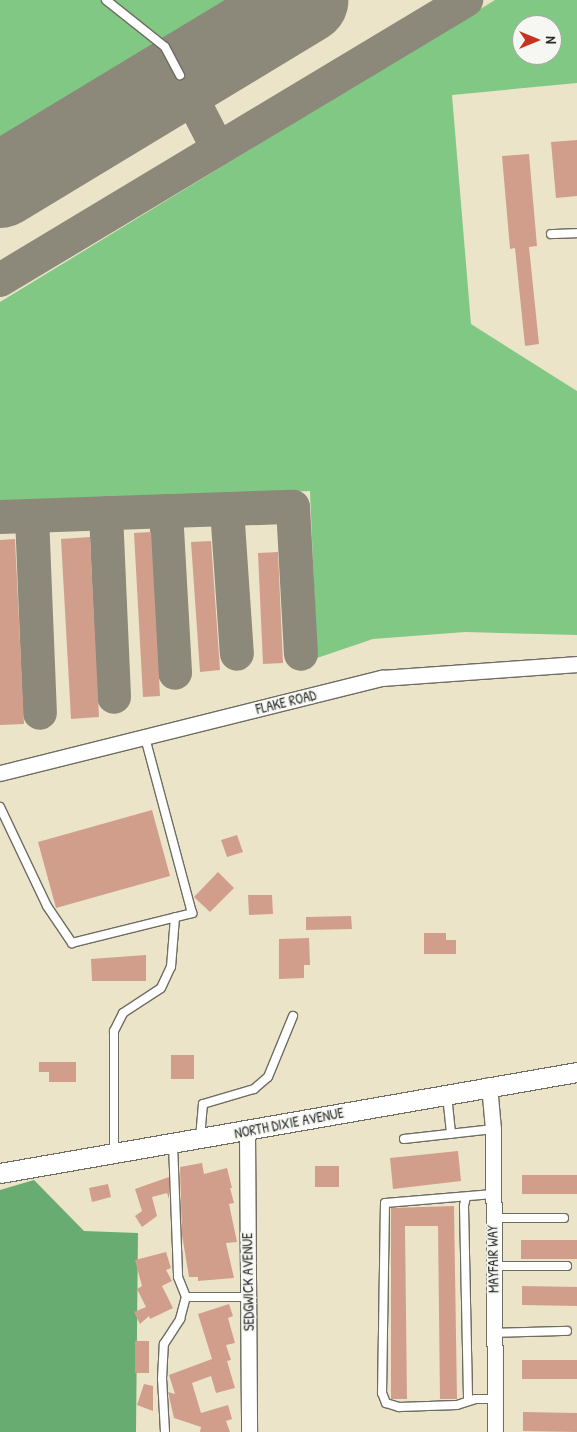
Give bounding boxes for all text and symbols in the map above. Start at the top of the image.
north arrow [512,15,562,65]
text: N [542,36,561,44]
street label: FLAKE ROAD [254,686,318,718]
street label: NORTH DIXIE AVENUE [233,1104,345,1142]
street label: MAYFAIR WAY [484,1225,502,1293]
street label: SEDGWICK AVENUE [239,1233,257,1331]

